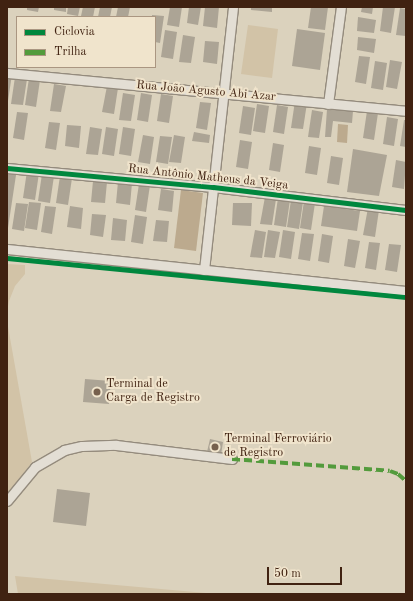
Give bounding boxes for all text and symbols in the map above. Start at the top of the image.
legend [16,16,156,68]
text: Ciclovia [54,26,95,38]
text: Trilha [54,46,86,58]
street label: Rua João Agusto Abi Azar [136,79,276,105]
street label: Rua Antônio Matheus da Veiga [127,162,289,194]
place label: Terminal de Carga de Registro [106,378,200,406]
marker: Terminal de Carga de Registro [91,386,103,398]
place label: Terminal Ferroviário de Registro [224,433,332,461]
marker: Terminal Ferroviário de Registro [209,441,221,453]
scale bar [269,559,344,585]
text: 50 m [274,568,301,580]

